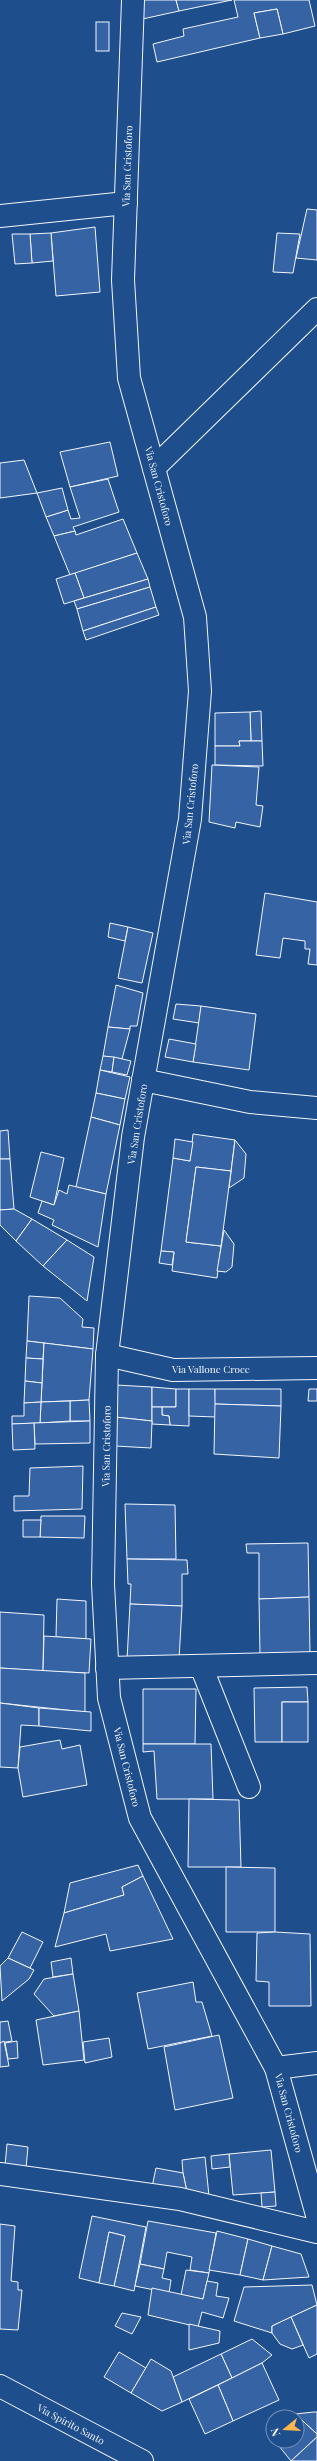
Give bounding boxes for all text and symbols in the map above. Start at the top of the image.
street label: Via San Cristoforo [119,125,135,208]
street label: Via San Cristoforo [141,444,176,528]
street label: Via San Cristoforo [179,762,201,846]
street label: Via San Cristoforo [124,1082,150,1166]
street label: Via Vallone Croce [171,1362,250,1376]
street label: Via San Cristoforo [98,1405,114,1488]
street label: Via San Cristoforo [110,1725,144,1809]
street label: Via San Cristoforo [271,2071,306,2155]
street label: Via Spirito Santo [34,2400,108,2448]
north arrow [265,2409,305,2449]
text: N [267,2426,283,2438]

